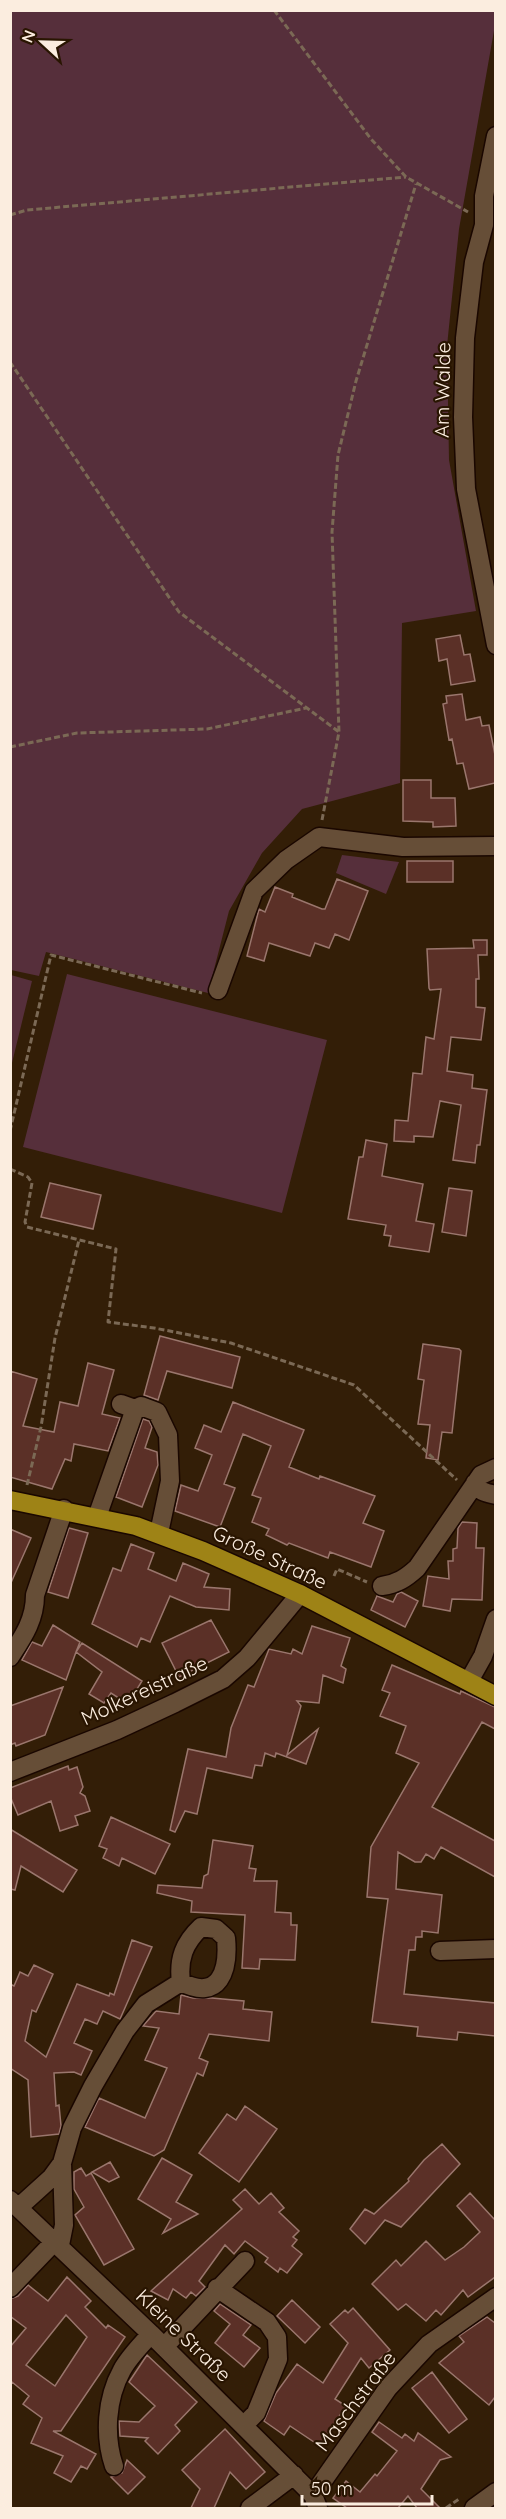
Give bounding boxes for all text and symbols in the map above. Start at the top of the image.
north arrow [12,12,72,72]
text: N [17,27,40,46]
street label: Am Walde [429,342,455,438]
street label: Große Straße [209,1520,331,1594]
street label: Molkereistraße [77,1650,211,1730]
street label: Kleine Straße [131,2283,237,2387]
street label: Maschstraße [309,2346,401,2456]
scale bar [302,2468,432,2506]
text: 50 m [311,2477,353,2500]

